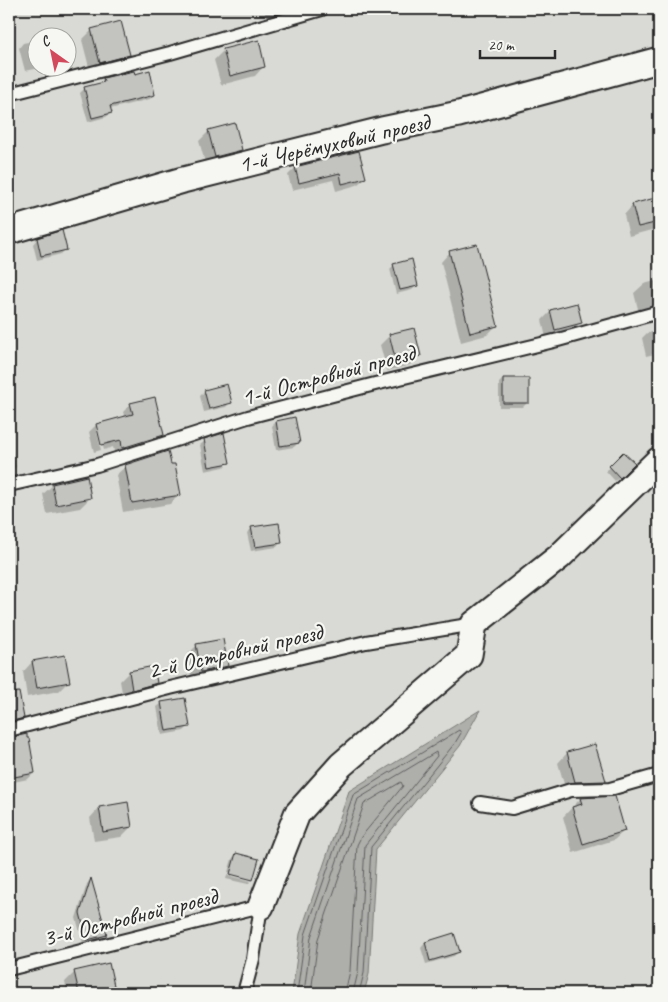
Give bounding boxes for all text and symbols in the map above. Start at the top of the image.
north arrow [28,28,78,78]
scale bar [480,28,556,60]
text: С [38,31,54,51]
text: 20 m [488,36,515,55]
street label: 1-й Черёмуховый проезд [236,106,435,180]
street label: 1-й Островной проезд [238,337,420,413]
street label: 2-й Островной проезд [145,616,328,686]
street label: 3-й Островной проезд [40,880,223,953]

